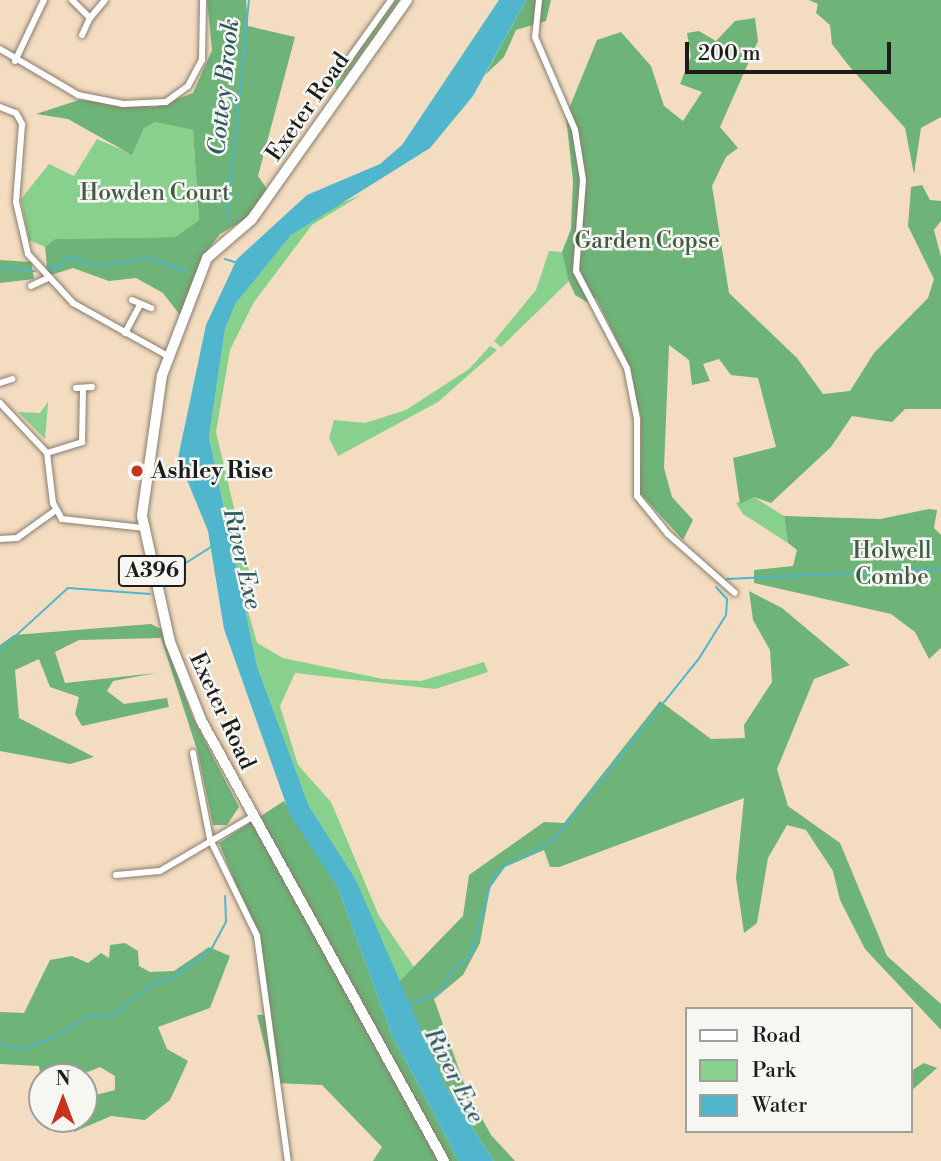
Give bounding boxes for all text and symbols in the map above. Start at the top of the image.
water label: Cottey Brook [204,17,246,157]
scale bar [689,28,895,72]
text: 200 m [698,41,761,67]
street label: Exeter Road [260,47,356,167]
park label: Howden Court [80,179,230,207]
park label: Garden Copse [574,227,720,255]
place label: Ashley Rise [151,457,273,485]
marker: Ashley Rise [129,463,145,479]
water label: River Exe [215,506,267,612]
park label: Holwell Combe [852,537,932,591]
road number: A396 [117,554,187,588]
street label: Exeter Road [183,648,261,774]
legend [685,1007,913,1133]
text: Road [752,1023,801,1049]
water label: River Exe [417,1024,489,1128]
text: Park [752,1058,796,1084]
north arrow [28,1063,98,1133]
text: N [55,1067,71,1091]
text: Water [752,1093,807,1119]

